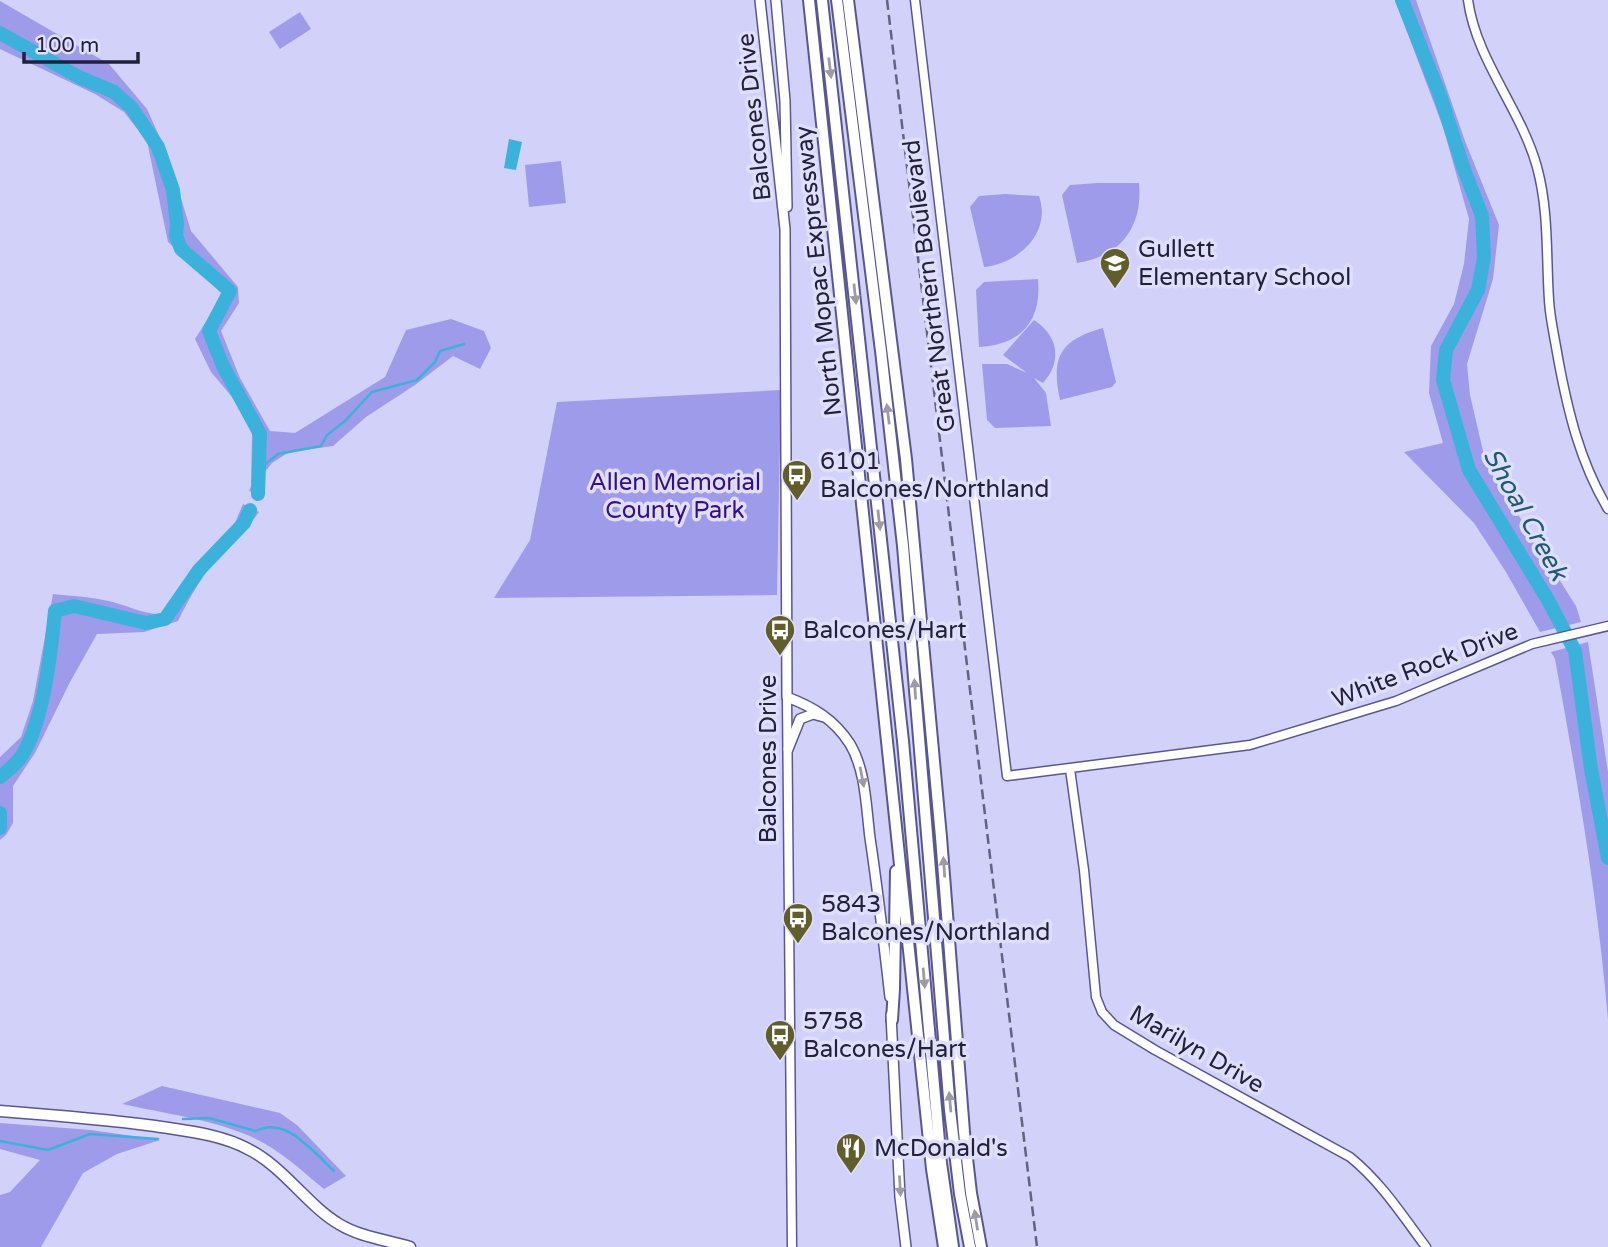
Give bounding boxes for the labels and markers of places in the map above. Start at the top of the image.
place label: Gullett Elementary School [1138,235,1351,292]
school or university icon: Gullett Elementary School [1098,246,1132,290]
place label: 6101 Balcones/Northland [820,447,1049,504]
bus stop icon: 6101 Balcones/Northland [780,458,814,502]
bus stop icon: Balcones/Hart [763,613,797,657]
place label: Balcones/Hart [803,616,967,645]
place label: 5843 Balcones/Northland [821,890,1050,947]
bus stop icon: 5843 Balcones/Northland [781,901,815,945]
place label: 5758 Balcones/Hart [803,1007,967,1064]
bus stop icon: 5758 Balcones/Hart [763,1018,797,1062]
restaurant icon: McDonald's [834,1131,868,1175]
place label: McDonald's [874,1134,1008,1163]

